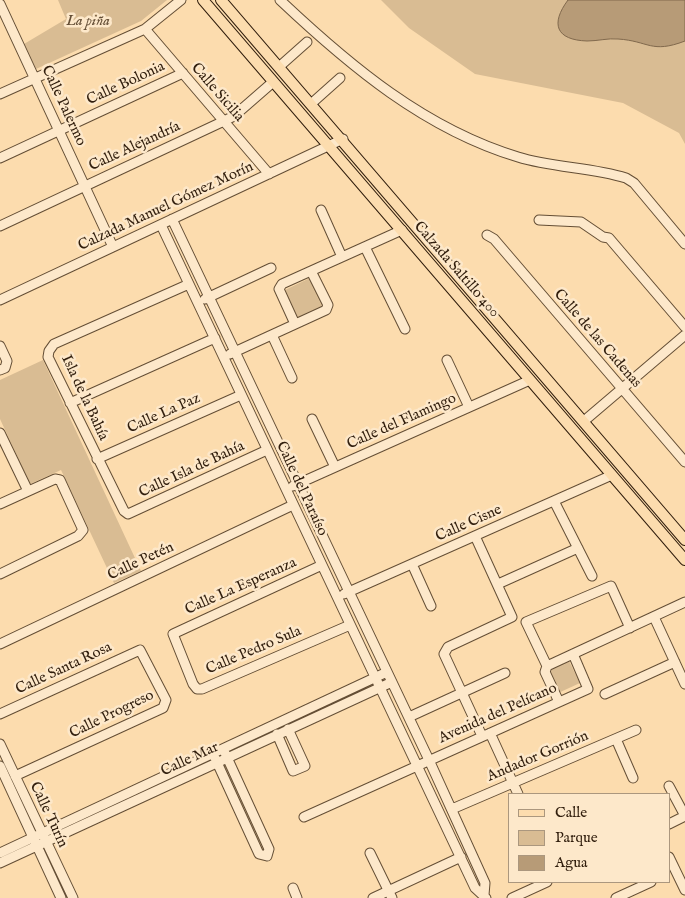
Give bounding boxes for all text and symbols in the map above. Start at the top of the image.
park label: La piña [66,13,110,31]
street label: Calle Bolonia [84,58,168,110]
street label: Calle Sicilia [187,60,247,126]
street label: Calle Palermo [37,63,89,149]
street label: Calle Alejandría [87,118,183,176]
street label: Calzada Manuel Gómez Morín [76,158,256,256]
street label: Calzada Saltillo 400 [409,218,503,322]
street label: Calle de las Cadenas [549,286,645,392]
street label: Isla de la Bahía [56,352,112,444]
street label: Calle La Paz [125,390,203,438]
street label: Calle del Flamingo [345,390,459,454]
street label: Calle Isla de Bahía [136,438,248,502]
street label: Calle del Paraíso [271,439,331,539]
street label: Calle Cisne [433,501,505,547]
street label: Calle Petén [105,539,177,585]
street label: Calle La Esperanza [183,554,299,620]
street label: Calle Pedro Sula [204,623,304,679]
street label: Calle Santa Rosa [13,639,115,699]
street label: Avenida del Pelícano [436,680,560,748]
street label: Calle Progreso [67,687,157,743]
street label: Andador Gorrión [485,728,591,786]
street label: Calle Mar [158,739,222,781]
street label: Calle Turín [25,779,71,851]
legend [508,793,670,883]
text: Calle [555,803,587,822]
text: Parque [555,828,598,847]
text: Agua [555,853,588,872]

